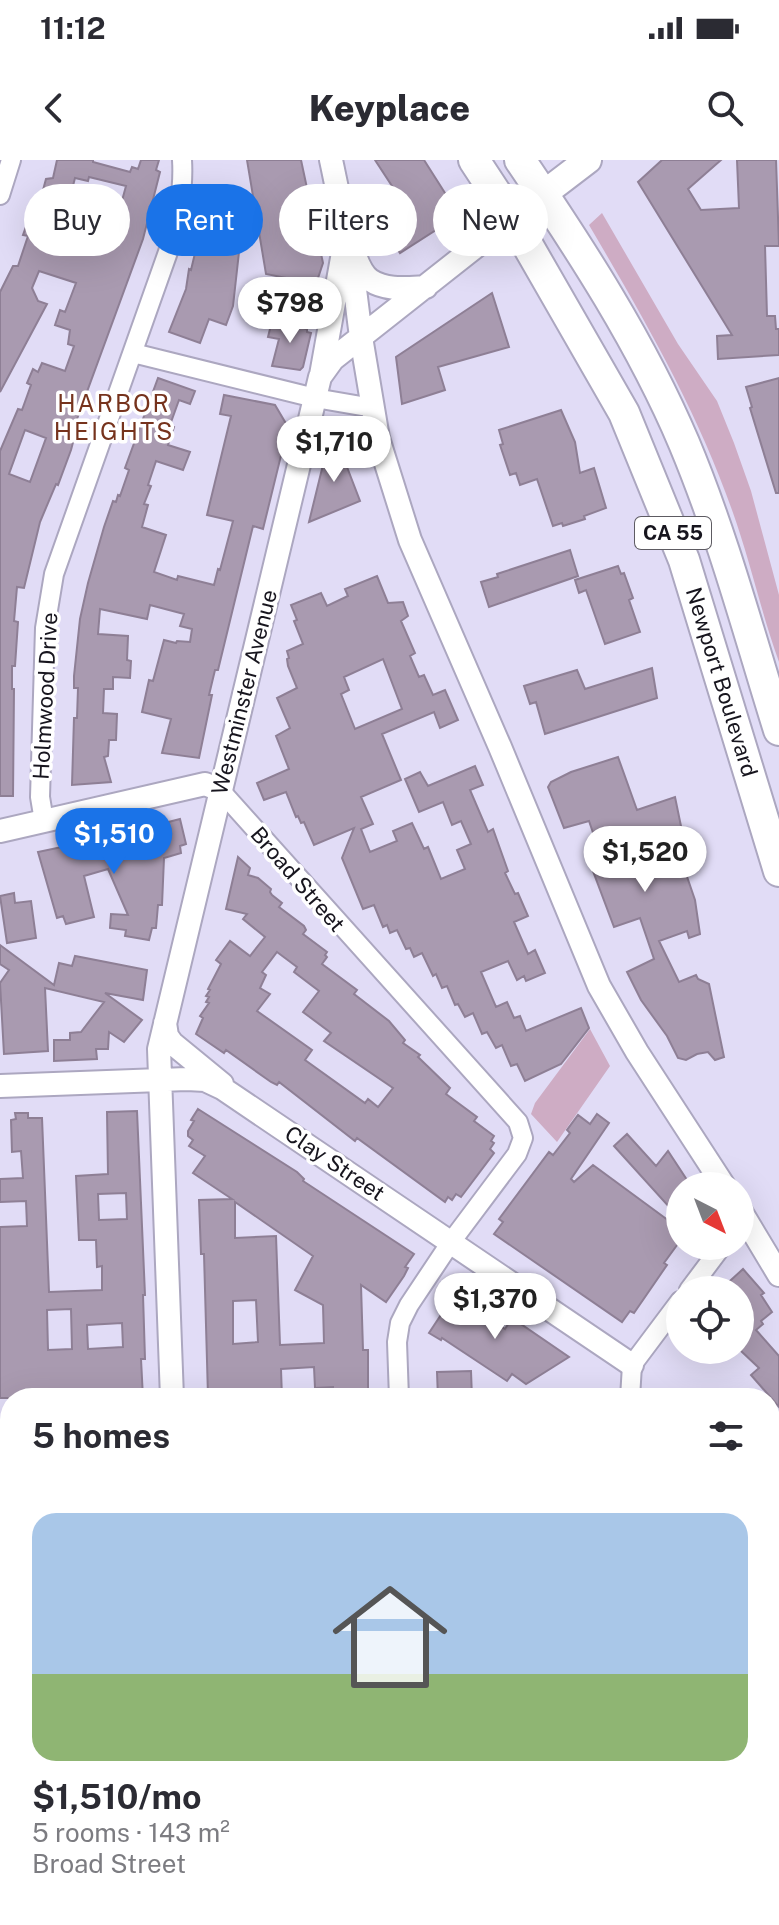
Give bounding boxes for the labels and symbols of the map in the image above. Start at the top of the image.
pin: $798 [243,277,337,345]
district label: HARBOR HEIGHTS [54,389,174,445]
pin: $1,710 [269,416,399,484]
road number: CA 55 [635,517,711,549]
street label: Newport Boulevard [681,584,763,780]
street label: Westminster Avenue [206,587,282,797]
street label: Holmwood Drive [28,612,62,780]
pin: $1,510 [49,808,179,876]
street label: Broad Street [245,821,351,937]
pin: $1,520 [580,826,710,894]
street label: Clay Street [280,1120,390,1206]
north arrow [666,1172,754,1260]
pin: $1,370 [430,1273,560,1341]

